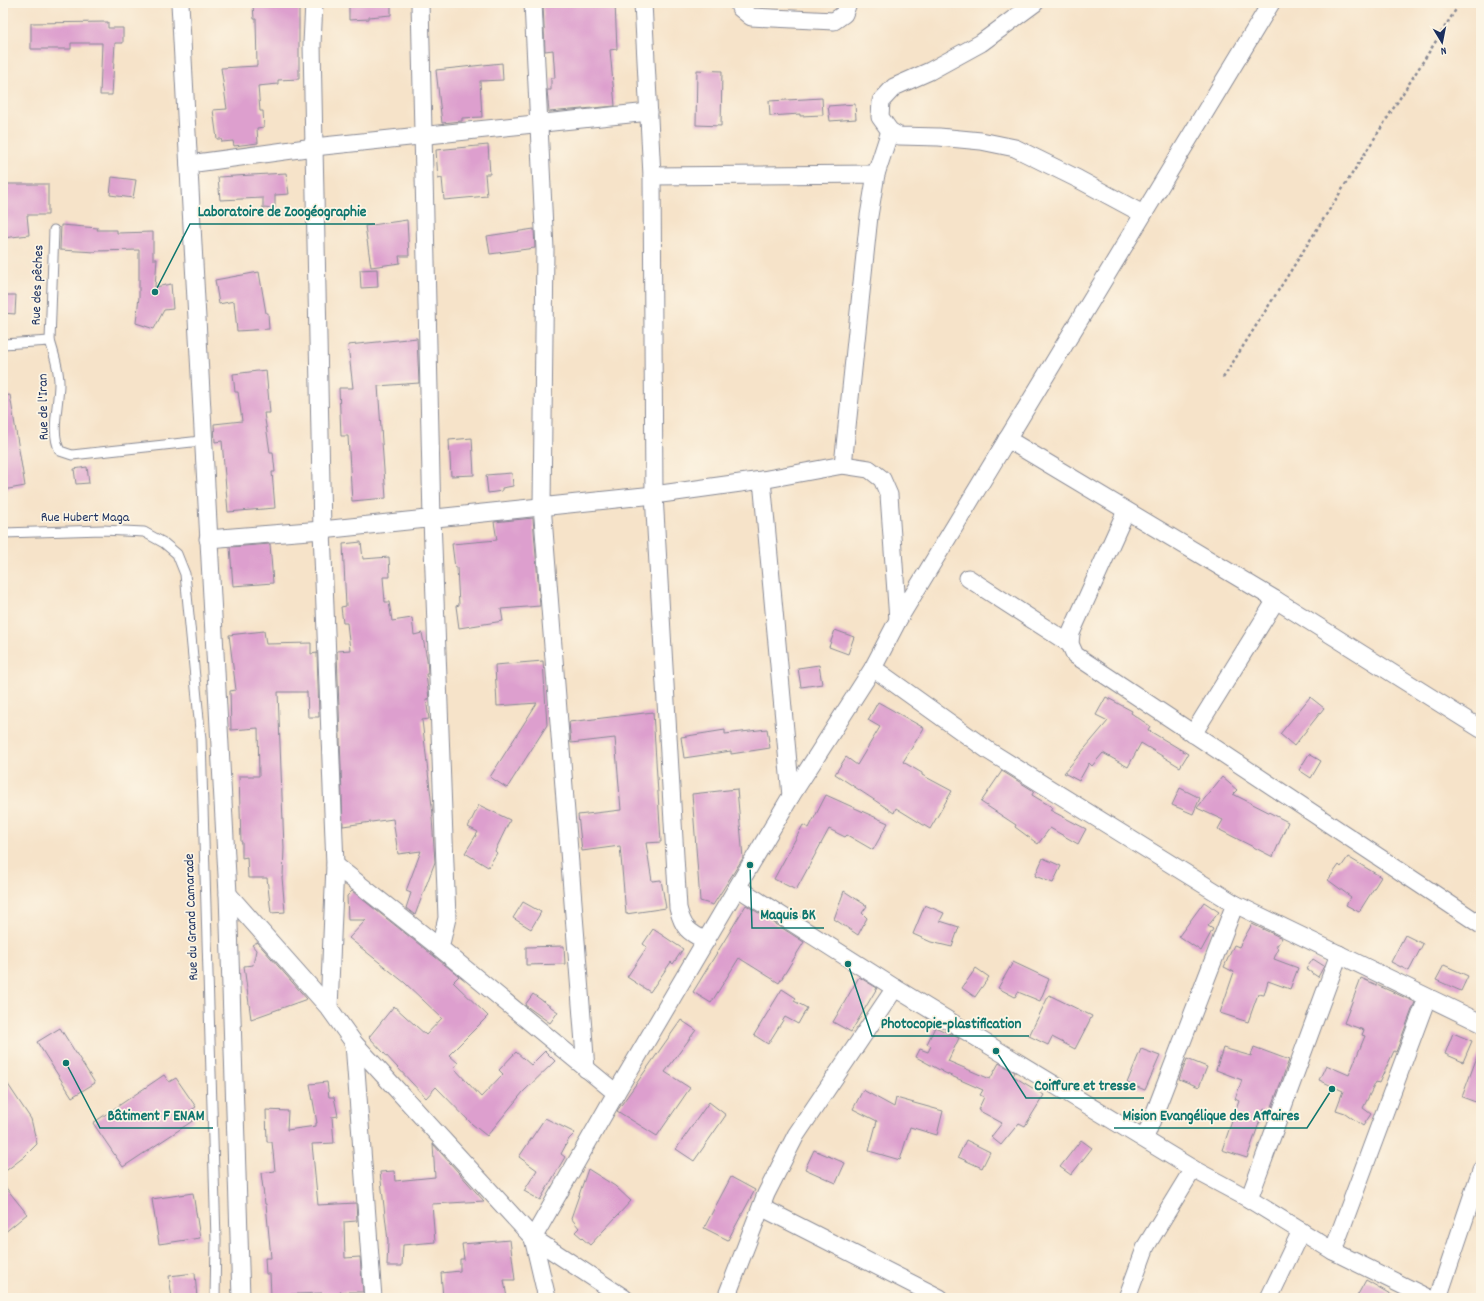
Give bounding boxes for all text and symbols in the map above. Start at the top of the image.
north arrow [1422,22,1462,62]
text: N [1439,42,1447,58]
callout: Laboratoire de Zoogéographie [190,197,375,224]
text: Laboratoire de Zoogéographie [198,202,367,224]
street label: Rue des pêches [27,244,49,326]
street label: Rue de l'Iran [33,373,55,441]
street label: Rue Hubert Maga [41,508,130,528]
street label: Rue du Grand Camarade [180,853,204,981]
callout: Maquis BK [752,901,824,928]
text: Maquis BK [760,905,816,927]
callout: Photocopie-plastification [872,1009,1029,1036]
text: Photocopie-plastification [881,1014,1021,1036]
callout: Coiffure et tresse [1026,1071,1144,1098]
text: Coiffure et tresse [1034,1076,1136,1098]
callout: Bâtiment F ENAM [100,1101,213,1128]
callout: Mision Evangélique des Affaires [1114,1101,1307,1128]
text: Bâtiment F ENAM [107,1106,205,1128]
text: Mision Evangélique des Affaires [1122,1106,1300,1128]

